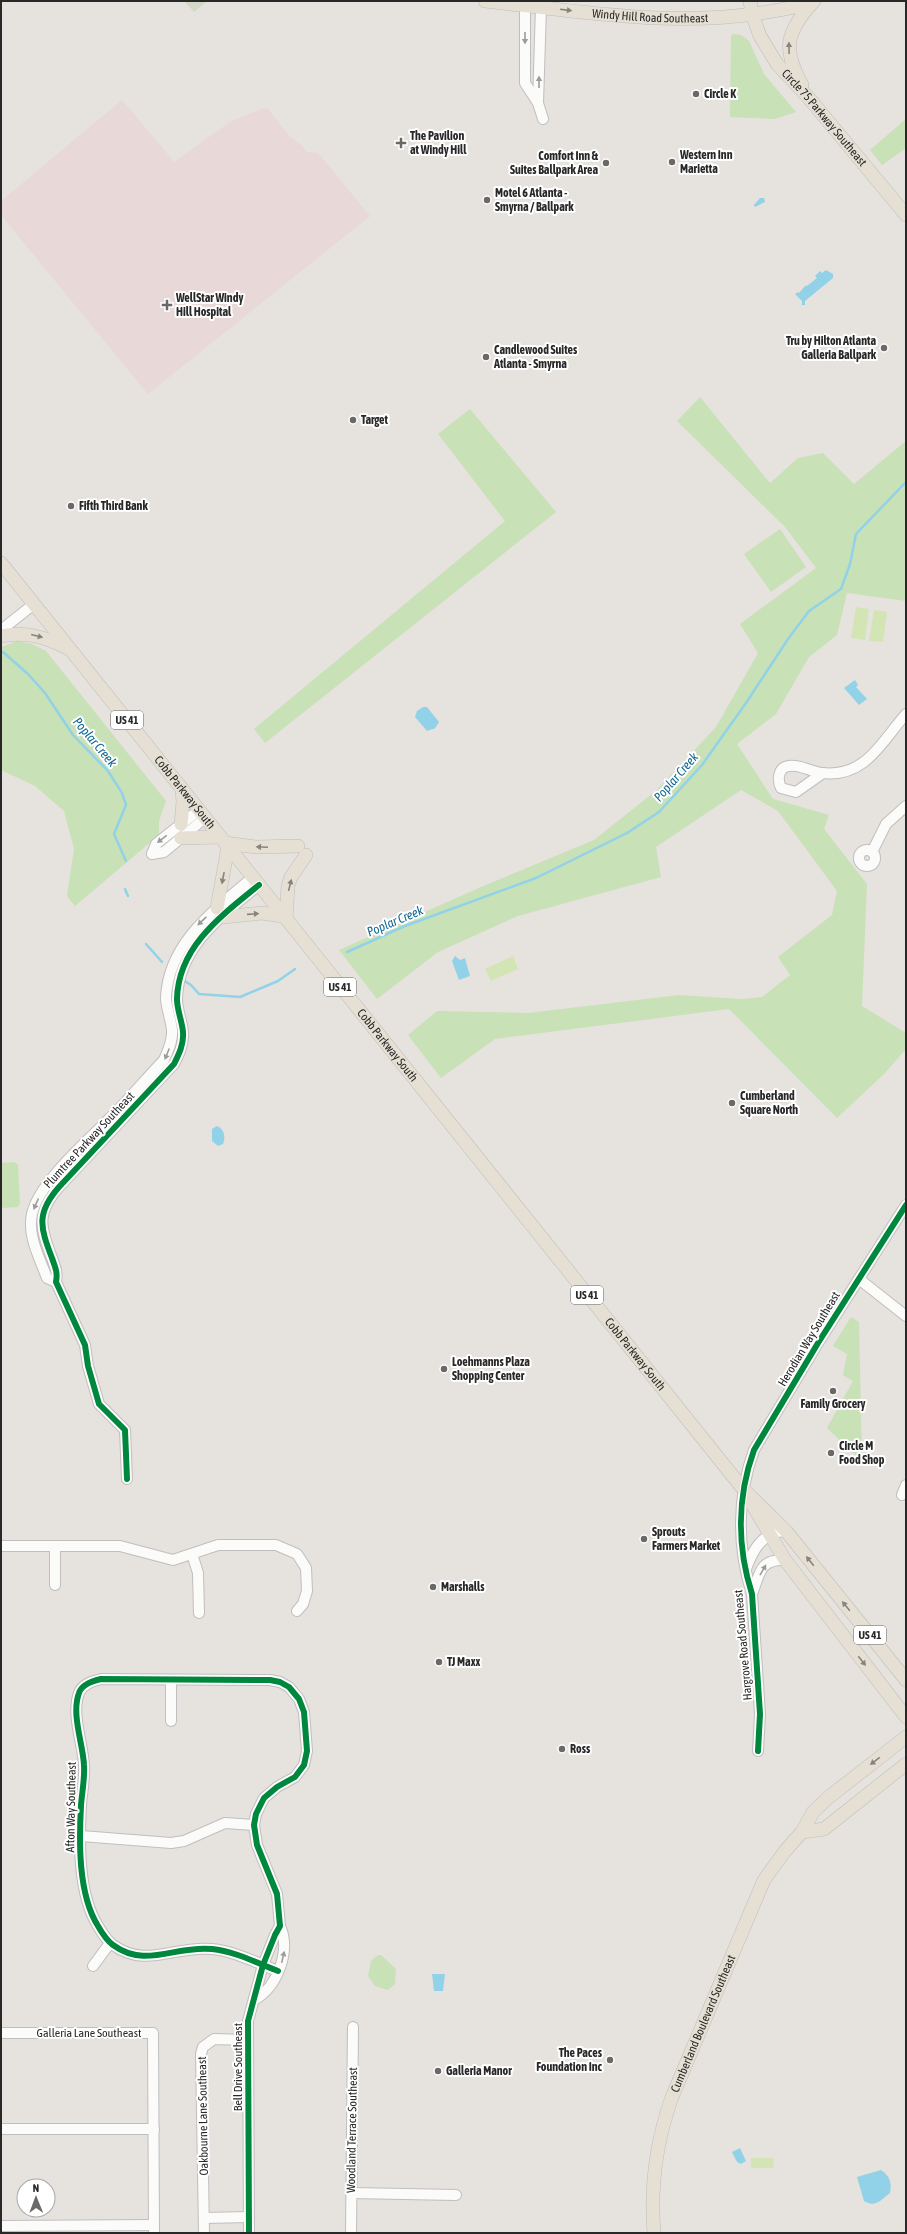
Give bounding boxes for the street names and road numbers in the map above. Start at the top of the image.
street label: Windy Hill Road Southeast [591,6,709,26]
street label: Circle 75 Parkway Southeast [779,67,870,170]
road number: US 41 [111,711,143,729]
street label: Cobb Parkway South [152,753,218,832]
road number: US 41 [324,978,356,996]
street label: Cobb Parkway South [354,1006,421,1084]
street label: Plumtree Parkway Southeast [41,1089,138,1191]
road number: US 41 [571,1286,603,1304]
street label: Herodian Way Southeast [775,1289,843,1389]
street label: Cobb Parkway South [602,1315,669,1393]
street label: Hargrove Road Southeast [731,1589,755,1701]
road number: US 41 [854,1626,886,1644]
street label: Afton Way Southeast [63,1761,79,1852]
street label: Cumberland Boulevard Southeast [668,1952,739,2094]
street label: Bell Drive Southeast [231,2022,245,2111]
street label: Galleria Lane Southeast [37,2026,142,2040]
street label: Oakbourne Lane Southeast [195,2056,211,2176]
street label: Woodland Terrace Southeast [344,2067,360,2193]

